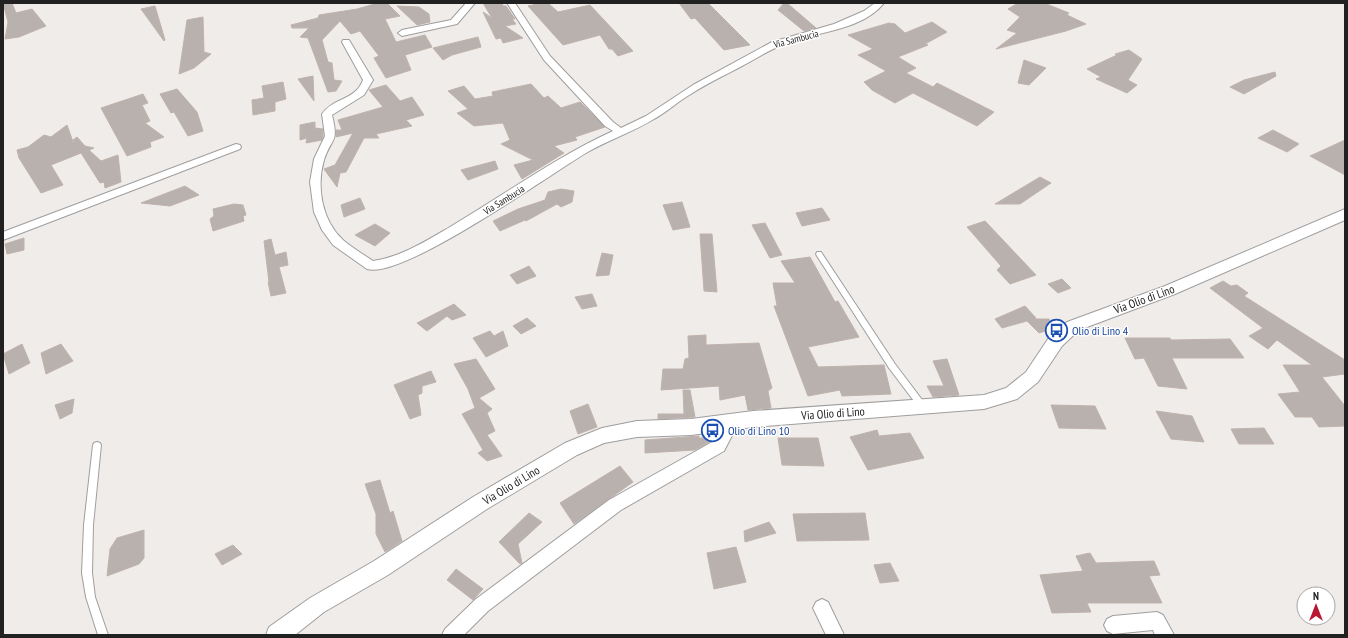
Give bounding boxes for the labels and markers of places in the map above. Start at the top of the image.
bus stop icon: Olio di Lino 4 [1044,317,1070,343]
place label: Olio di Lino 4 [1072,323,1129,338]
bus stop icon: Olio di Lino 10 [699,417,725,443]
place label: Olio di Lino 10 [728,423,789,438]

